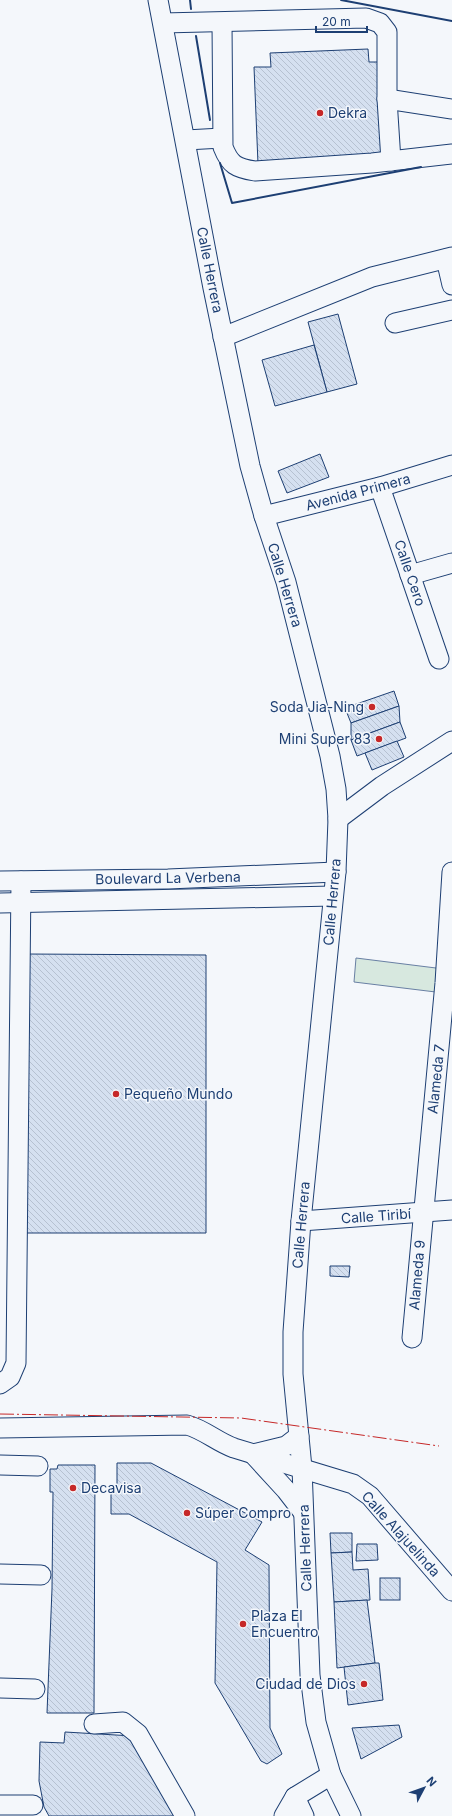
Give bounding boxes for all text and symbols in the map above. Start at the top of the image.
scale bar [316,8,367,34]
text: 20 m [322,14,351,29]
place label: Dekra [328,104,367,121]
marker: Dekra [315,108,325,118]
street label: Calle Herrera [194,225,227,314]
street label: Avenida Primera [304,469,412,514]
street label: Calle Cero [391,538,430,608]
street label: Calle Herrera [265,541,306,629]
place label: Soda Jia-Ning [270,698,364,715]
marker: Soda Jia-Ning [367,702,377,712]
place label: Mini Super 83 [279,730,371,747]
marker: Mini Super 83 [374,734,384,744]
street label: Calle Herrera [319,858,344,946]
street label: Boulevard La Verbena [95,868,241,887]
street label: Alameda 7 [423,1043,448,1114]
place label: Pequeño Mundo [124,1085,233,1102]
marker: Pequeño Mundo [111,1089,121,1099]
street label: Calle Herrera [288,1181,313,1269]
street label: Calle Tiribí [340,1205,412,1226]
street label: Alameda 9 [405,1239,428,1311]
place label: Decavisa [81,1479,142,1496]
marker: Decavisa [68,1483,78,1493]
street label: Calle Alajuelinda [359,1487,444,1580]
place label: Súper Compro [195,1504,291,1521]
street label: Calle Herrera [294,1504,315,1592]
marker: Súper Compro [182,1508,192,1518]
place label: Plaza El Encuentro [251,1607,318,1640]
marker: Plaza El Encuentro [238,1619,248,1629]
place label: Ciudad de Dios [255,1675,356,1692]
marker: Ciudad de Dios [359,1679,369,1689]
north arrow [404,1768,444,1808]
text: N [424,1774,440,1789]

